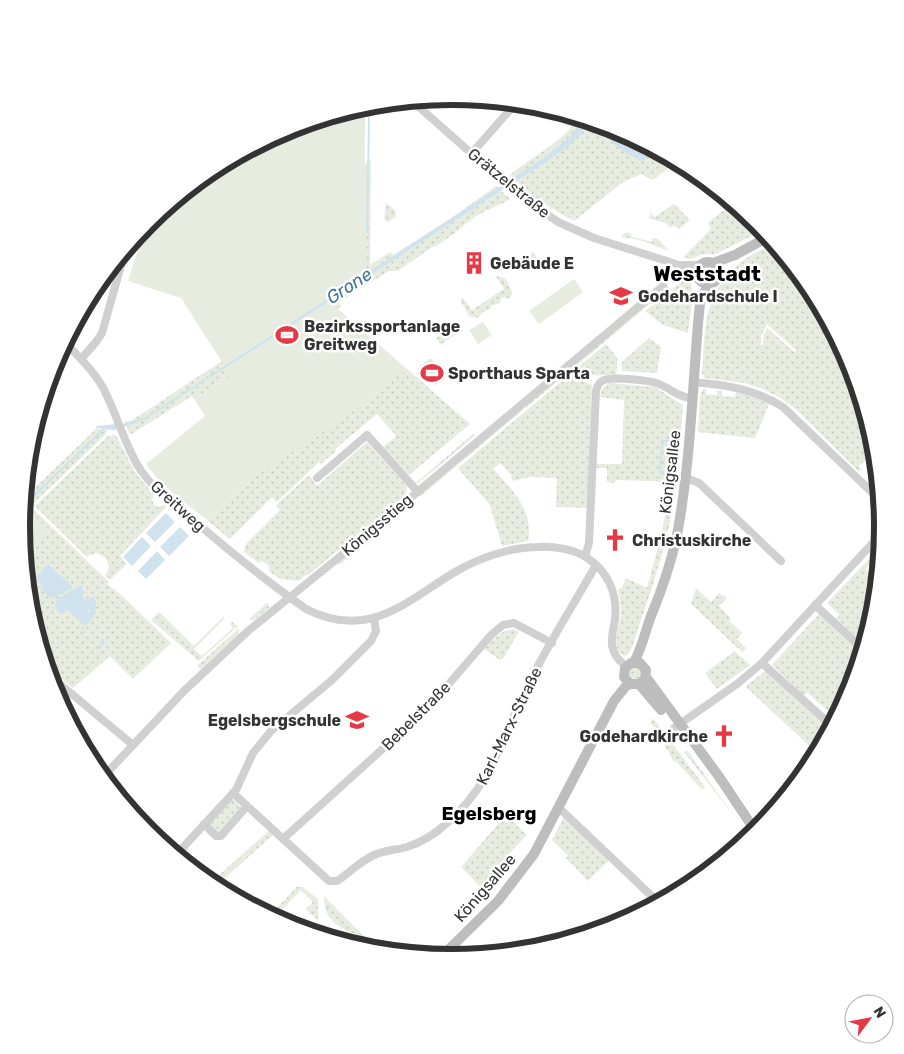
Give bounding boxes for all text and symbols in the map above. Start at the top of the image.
street label: Grätzelstraße [464,144,554,222]
building icon: Gebäude E [461,250,487,276]
place label: Gebäude E [490,254,574,273]
district label: Weststadt [653,261,761,286]
water label: Grone [322,263,376,309]
school or university icon: Godehardschule I [608,283,634,309]
place label: Godehardschule I [638,287,778,306]
place label: Bezirkssportanlage Greitweg [304,317,460,354]
sports icon: Bezirkssportanlage Greitweg [274,322,300,348]
sports icon: Sporthaus Sparta [419,360,445,386]
place label: Sporthaus Sparta [448,364,590,383]
street label: Königsallee [655,429,685,515]
street label: Greitweg [147,477,209,535]
street label: Königsstieg [338,490,416,560]
church icon: Christuskirche [602,527,628,553]
place label: Christuskirche [632,531,751,550]
street label: Karl-Marx-Straße [472,664,546,788]
street label: Bebelstraße [378,678,454,754]
school or university icon: Egelsbergschule [344,707,370,733]
place label: Egelsbergschule [208,711,341,730]
church icon: Godehardkirche [711,723,737,749]
place label: Godehardkirche [580,727,708,746]
district label: Egelsberg [441,802,537,825]
street label: Königsallee [450,850,520,926]
north arrow [844,994,894,1044]
text: N [870,1004,889,1021]

